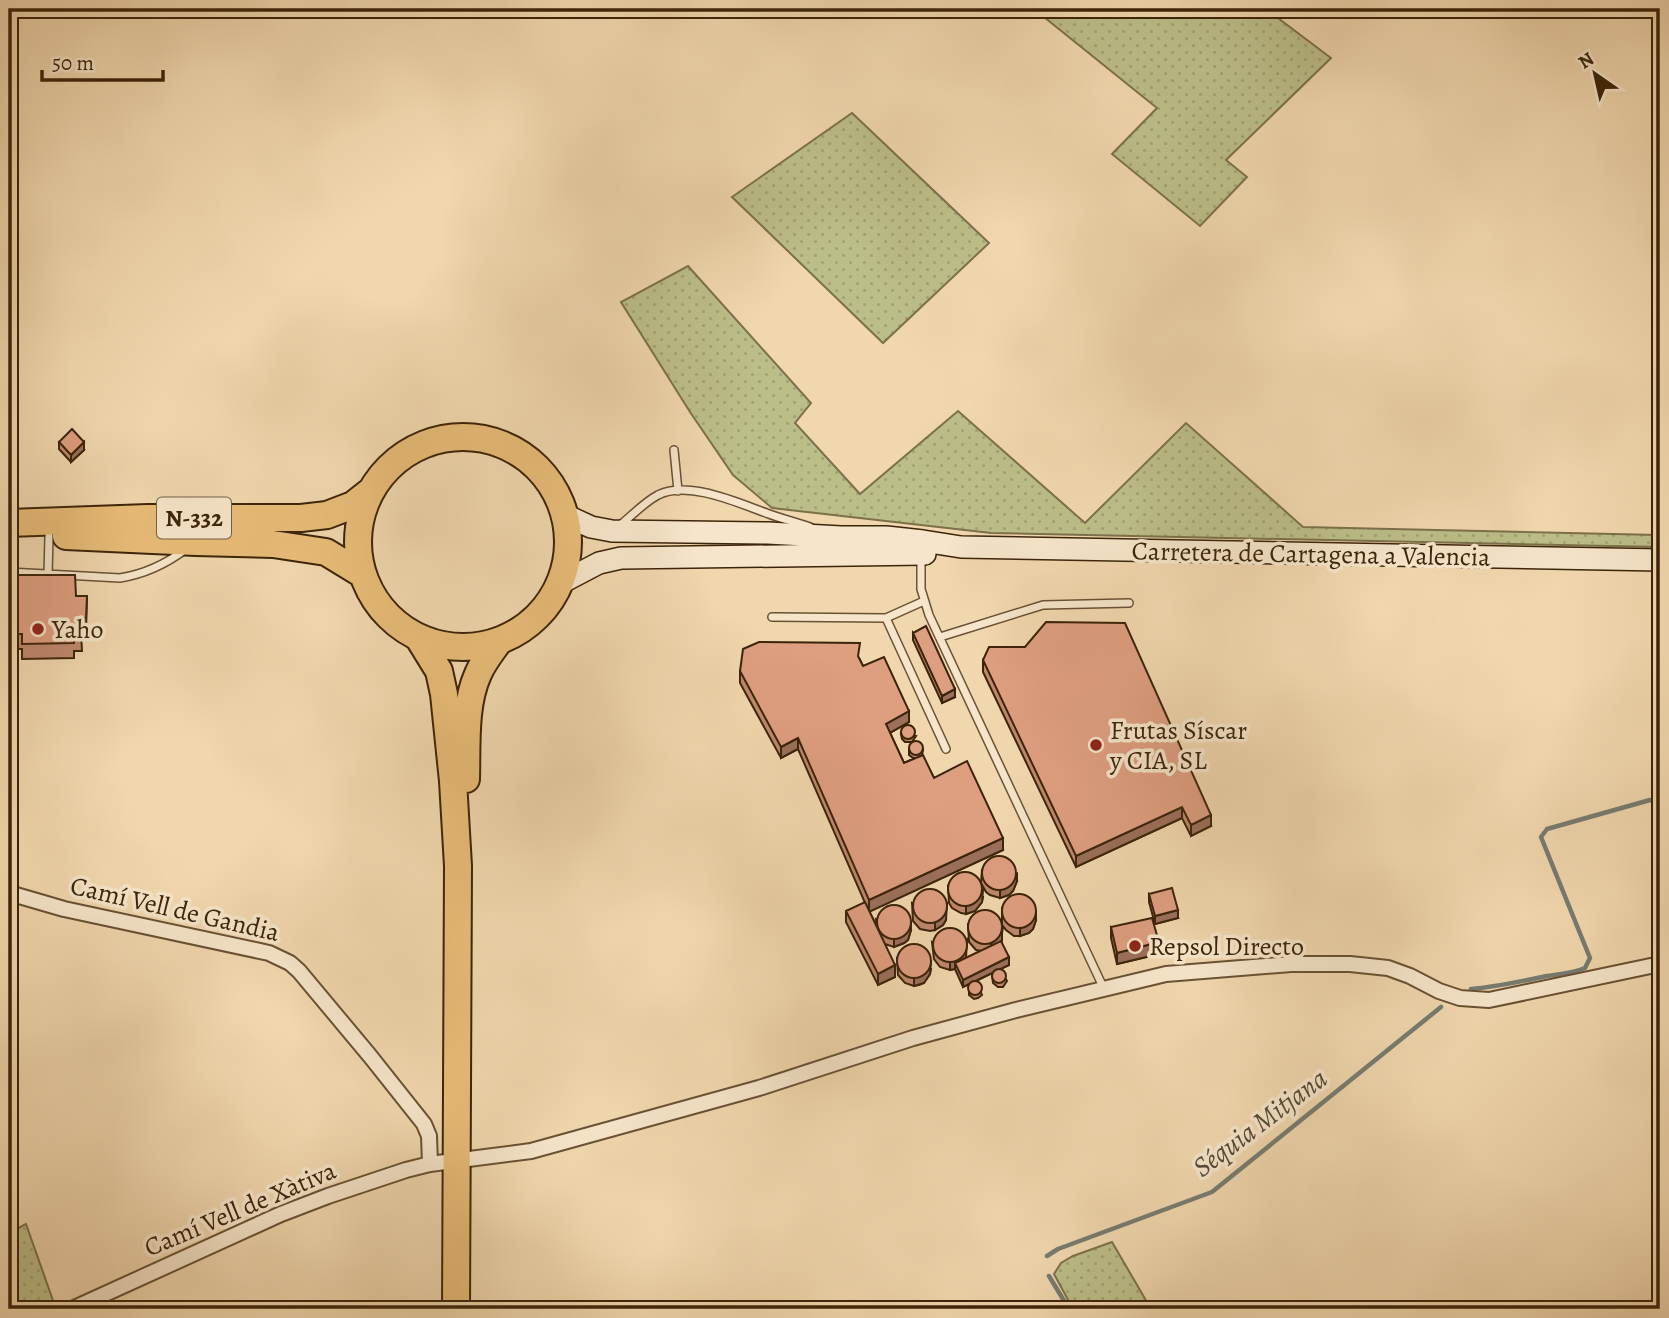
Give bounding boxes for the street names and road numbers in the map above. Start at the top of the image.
road number: N-332 [157,498,231,538]
street label: Carretera de Cartagena a Valencia [1131,533,1491,575]
street label: Camí Vell de Gandia [67,868,283,950]
street label: Camí Vell de Xàtiva [139,1153,341,1265]

